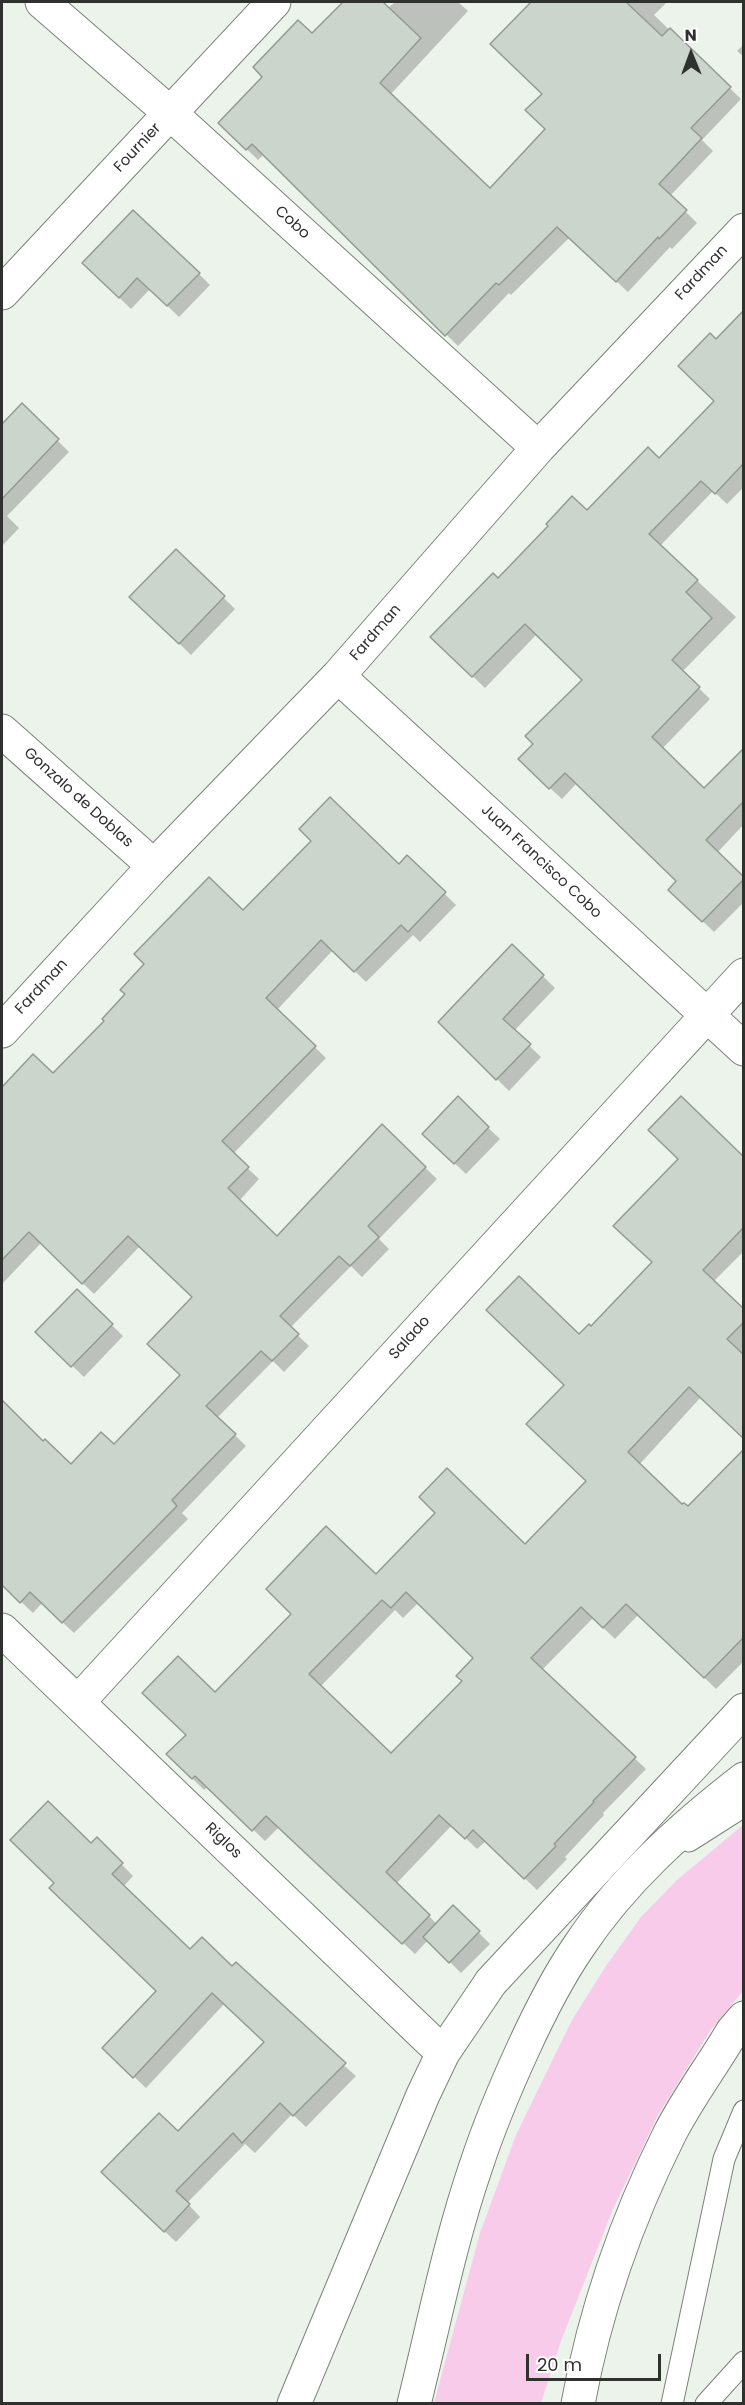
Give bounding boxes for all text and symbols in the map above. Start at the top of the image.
north arrow [661,24,721,84]
text: N [684,24,697,47]
street label: Fournier [111,120,165,176]
street label: Cobo [271,203,313,243]
street label: Fardman [672,242,732,304]
street label: Fardman [347,601,405,665]
street label: Gonzalo de Doblas [20,744,136,852]
street label: Juan Francisco Cobo [477,801,605,923]
street label: Fardman [12,956,72,1018]
street label: Salado [386,1312,434,1364]
street label: Riglos [201,1819,245,1863]
scale bar [529,2342,664,2380]
text: 20 m [537,2352,582,2377]

